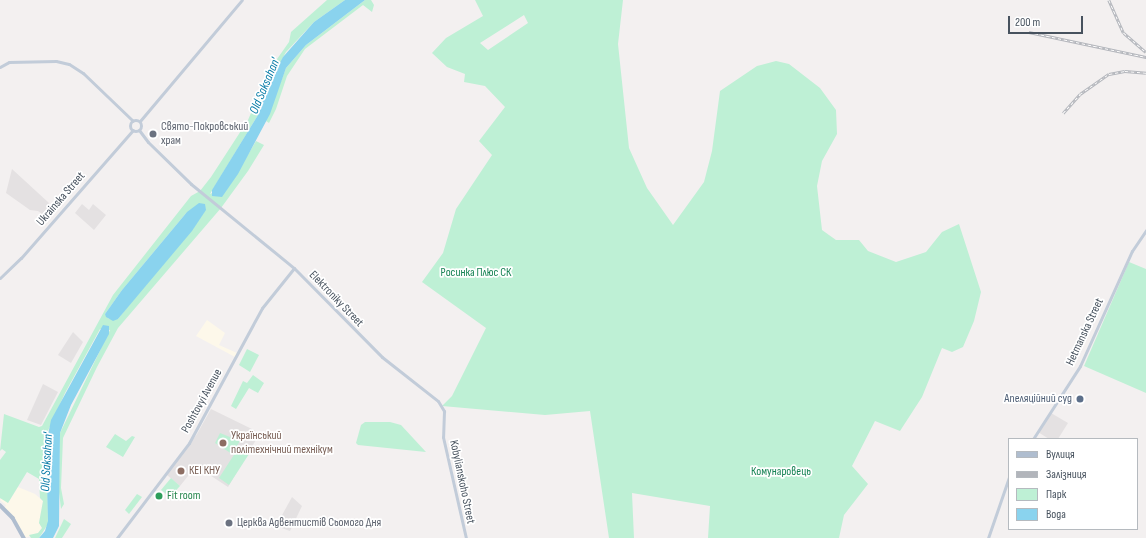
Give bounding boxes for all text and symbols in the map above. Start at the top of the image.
scale bar [1010,8,1085,34]
text: 200 m [1015,15,1040,30]
water label: Old Saksahan' [246,56,284,116]
place label: Свято-Покровський храм [161,120,248,148]
marker: Свято-Покровський храм [148,129,158,139]
street label: Ukrainska Street [34,169,88,229]
park label: Росинка Плюс СК [441,266,511,280]
street label: Elektroniky Street [306,268,366,330]
street label: Hetmanska Street [1063,296,1107,368]
street label: Poshtovyi Avenue [179,367,225,435]
place label: Апеляційний суд [1004,392,1072,406]
marker: Апеляційний суд [1075,394,1085,404]
place label: Український політехнічний технікум [231,429,333,457]
water label: Old Saksahan' [38,432,56,492]
marker: Український політехнічний технікум [218,438,228,448]
legend [1008,438,1138,530]
street label: Kobylianskoho Street [446,439,478,525]
text: Вулиця [1046,447,1075,462]
place label: КЕІ КНУ [189,464,220,478]
park label: Комунаровець [751,465,811,479]
marker: КЕІ КНУ [176,466,186,476]
text: Залізниця [1046,467,1087,482]
text: Парк [1046,487,1066,502]
place label: Fit room [167,489,200,503]
marker: Fit room [154,491,164,501]
text: Вода [1046,507,1066,522]
place label: Церква Адвентистів Сьомого Дня [237,516,381,530]
marker: Церква Адвентистів Сьомого Дня [224,518,234,528]

